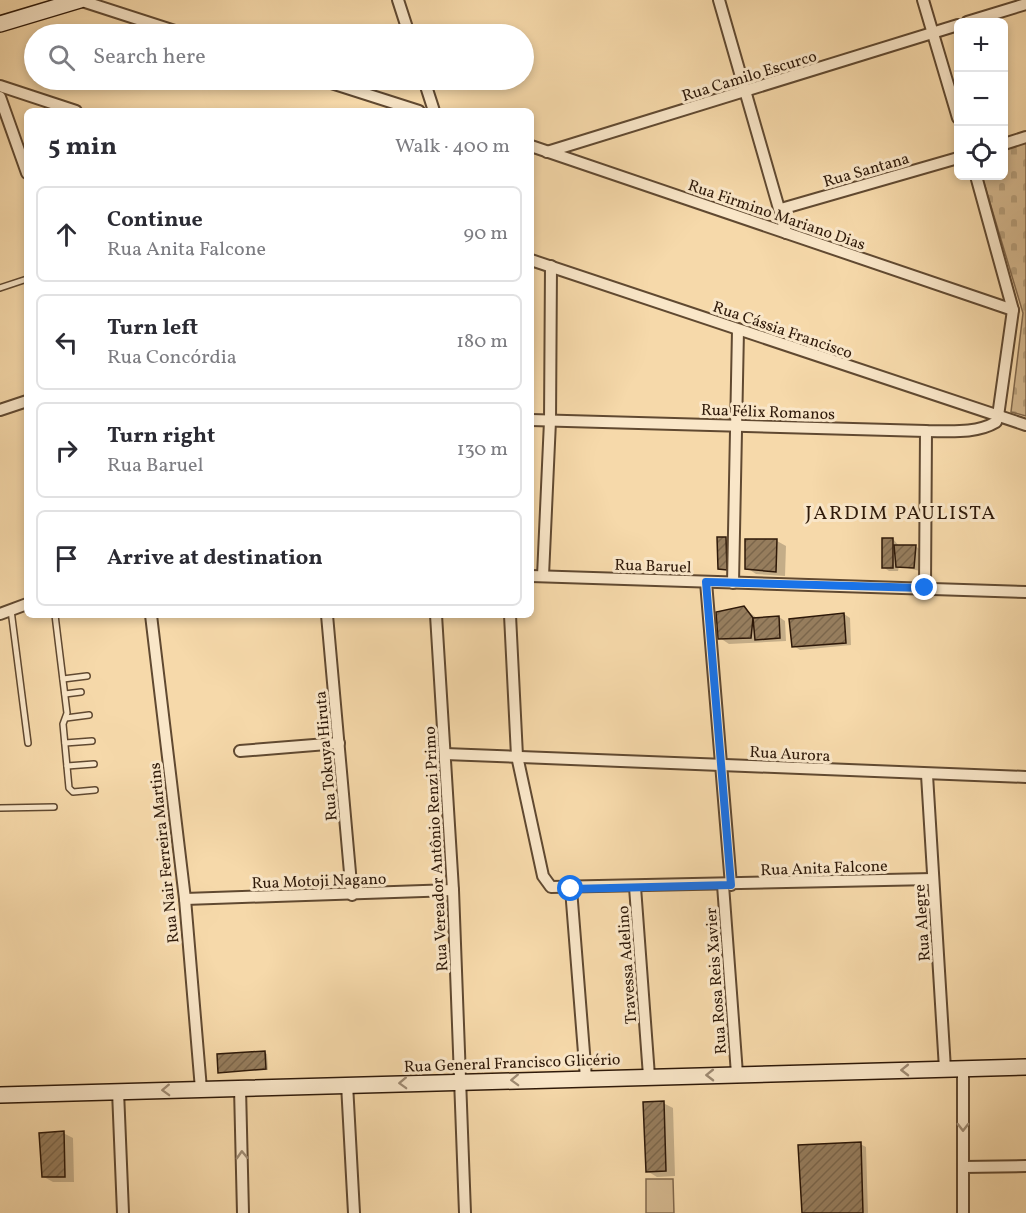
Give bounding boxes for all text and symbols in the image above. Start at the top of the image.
map controls [954,18,1008,180]
button: + [954,18,1008,72]
search box [24,24,534,90]
icon: search [45,41,78,74]
text: Search here [93,42,206,73]
street label: Rua Camilo Escurco [679,46,820,108]
button: − [954,72,1008,126]
button: locate [954,126,1008,180]
text: 5 min [48,129,117,165]
text: Walk · 400 m [395,133,510,161]
street label: Rua Santana [821,148,912,194]
street label: Rua Firmino Mariano Dias [685,175,868,257]
text: Continue [107,205,203,236]
icon: ahead [50,218,83,251]
text: 90 m [464,220,508,248]
text: Rua Anita Falcone [107,236,266,264]
street label: Rua Cássia Francisco [710,297,855,365]
text: Turn left [107,313,198,344]
icon: left [50,326,83,359]
text: 180 m [456,328,508,356]
text: Rua Concórdia [107,344,237,372]
street label: Rua Félix Romanos [700,400,836,426]
text: Turn right [107,421,215,452]
icon: right [50,434,83,467]
text: 130 m [457,436,508,464]
text: Rua Baruel [107,452,203,480]
district label: JARDIM PAULISTA [805,500,997,528]
icon: arrive [50,542,83,575]
text: Arrive at destination [107,543,323,574]
street label: Rua Baruel [614,555,692,579]
route end [911,574,937,600]
street label: Rua Tokuya Hiruta [310,690,344,822]
street label: Rua Vereador Antônio Renzi Primo [420,726,454,972]
street label: Rua Aurora [749,742,831,768]
street label: Rua Nair Ferreira Martins [145,761,185,944]
street label: Rua Anita Falcone [760,856,888,882]
street label: Rua Motoji Nagano [251,869,387,895]
route start [557,875,583,901]
street label: Rua Alegre [909,884,937,962]
street label: Travessa Adelino [613,905,643,1025]
street label: Rua Rosa Reis Xavier [701,906,733,1055]
street label: Rua General Francisco Glicério [403,1049,621,1079]
one-way arrow [900,1063,909,1076]
one-way arrow [705,1068,714,1081]
one-way arrow [510,1074,519,1086]
one-way arrow [398,1077,407,1089]
one-way arrow [161,1083,170,1096]
one-way arrow [957,1122,969,1131]
one-way arrow [235,1150,248,1159]

